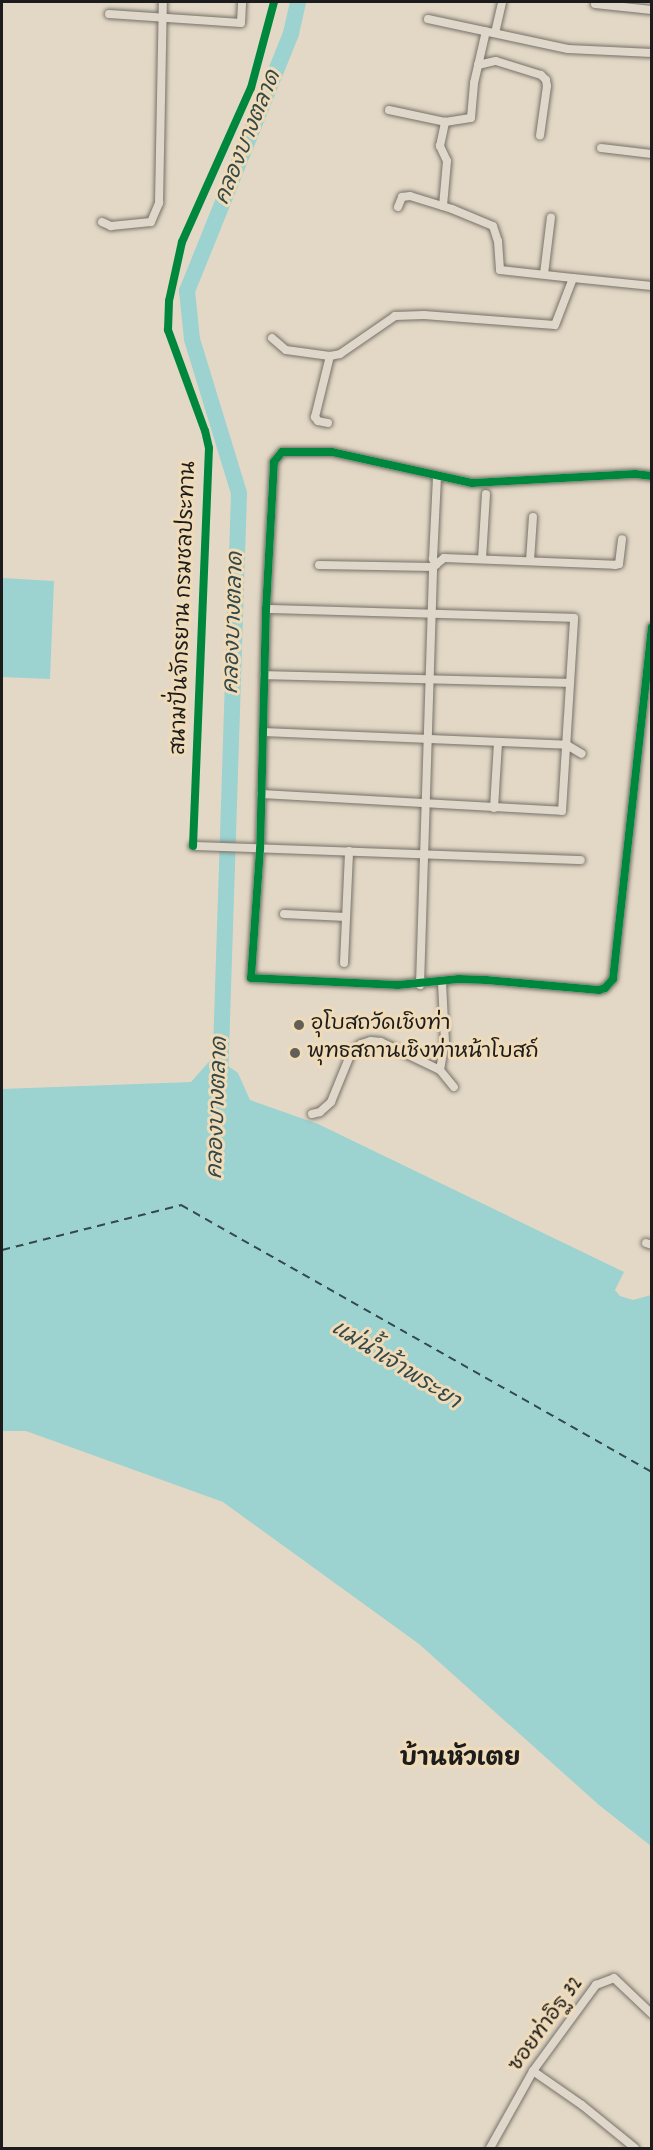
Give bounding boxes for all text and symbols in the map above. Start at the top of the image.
water label: คลองบางตลาด [210,67,288,209]
street label: สนามปั่นจักรยาน กรมชลประทาน [167,461,203,755]
water label: คลองบางตลาด [219,552,251,694]
place label: อุโบสถวัดเชิงท่า [311,1012,450,1038]
marker: อุโบสถวัดเชิงท่า [292,1018,306,1032]
water label: คลองบางตลาด [203,1037,235,1179]
place label: พุทธสถานเชิงท่าหน้าโบสถ์ [307,1040,539,1066]
marker: พุทธสถานเชิงท่าหน้าโบสถ์ [288,1046,302,1060]
water label: แม่น้ำเจ้าพระยา [326,1316,464,1416]
district label: บ้านหัวเตย [400,1747,520,1775]
street label: ซอยท่าอิฐ 32 [504,1973,590,2077]

